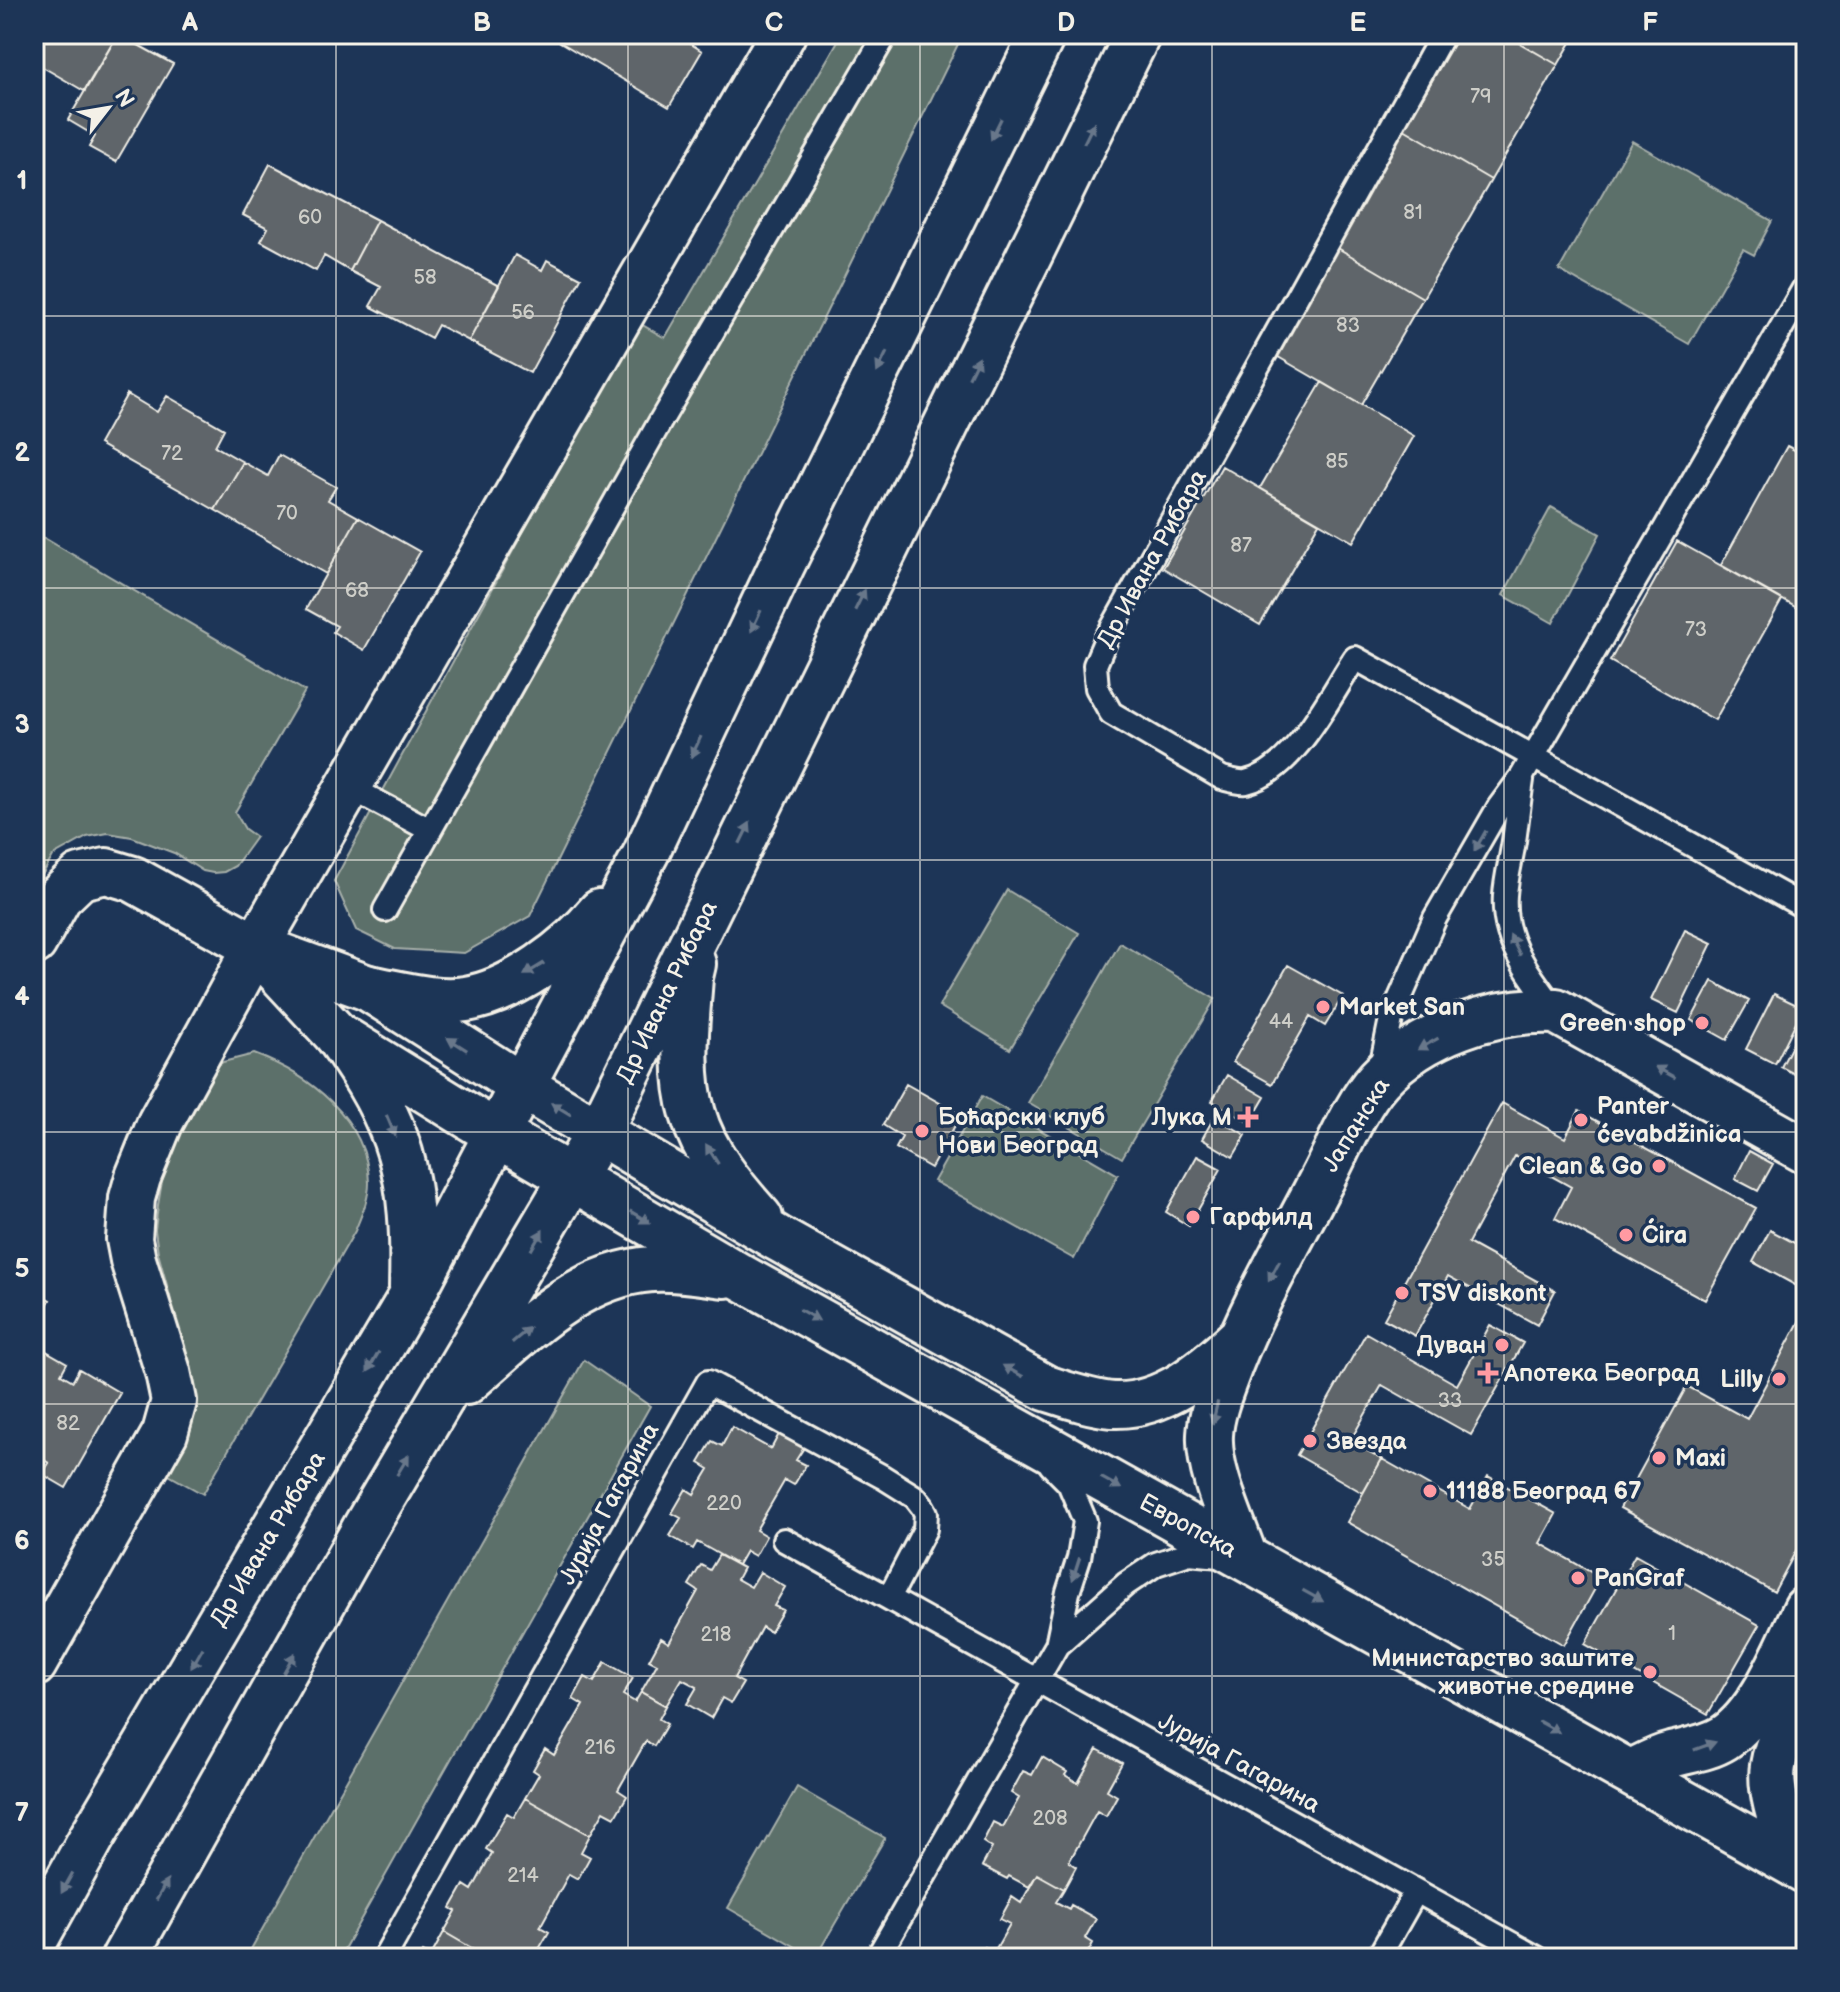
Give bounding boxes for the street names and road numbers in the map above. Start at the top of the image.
street label: Др Ивана Рибара [1091,465,1213,653]
street label: Др Ивана Рибара [610,896,724,1088]
street label: Јапанска [1316,1073,1396,1177]
street label: Јурија Гагарина [553,1418,665,1590]
street label: Др Ивана Рибара [204,1446,332,1632]
street label: Европска [1134,1488,1242,1564]
street label: Јурија Гагарина [1153,1707,1325,1819]

